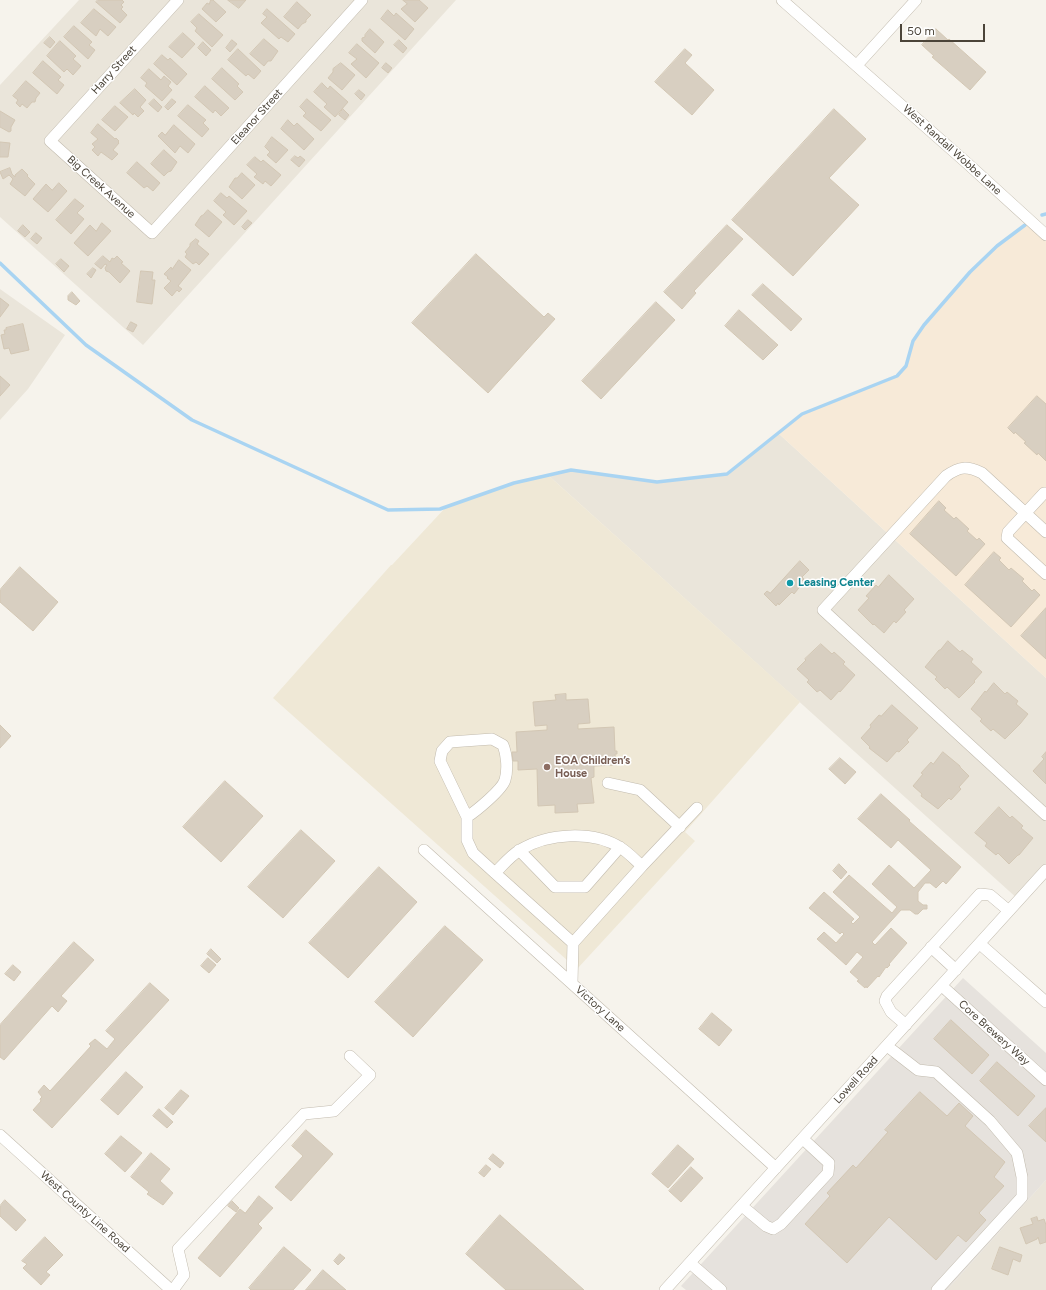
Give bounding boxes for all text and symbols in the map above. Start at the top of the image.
scale bar [902,16,987,42]
text: 50 m [907,24,935,38]
street label: Harry Street [89,43,139,97]
street label: Eleanor Street [229,86,285,148]
street label: West Randall Wobbe Lane [900,102,1004,198]
street label: Big Creek Avenue [64,153,138,221]
place label: Leasing Center [798,576,874,590]
marker: Leasing Center [785,578,795,588]
place label: EOA Children’s House [555,754,630,780]
marker: EOA Children’s House [542,762,552,772]
street label: Victory Lane [572,983,628,1035]
street label: Core Brewery Way [956,998,1032,1068]
street label: Lowell Road [831,1054,881,1106]
street label: West County Line Road [38,1168,132,1256]

